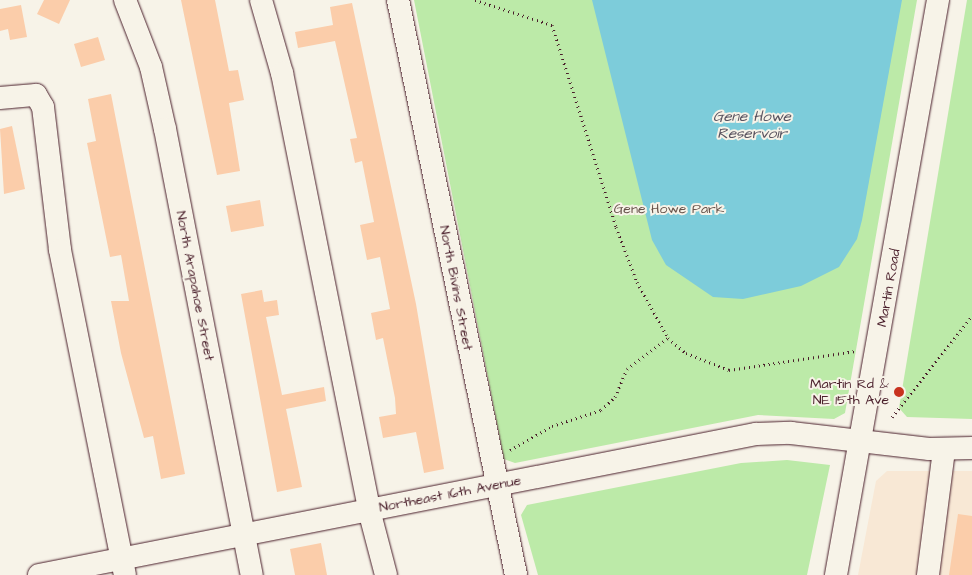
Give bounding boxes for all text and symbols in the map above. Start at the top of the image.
water label: Gene Howe Reservoir [713,107,791,142]
park label: Gene Howe Park [614,201,724,217]
street label: North Arapahoe Street [172,210,218,362]
street label: North Bivins Street [436,224,476,352]
street label: Martin Road [874,248,904,328]
place label: Martin Rd & NE 15th Ave [810,376,889,408]
marker: Martin Rd & NE 15th Ave [893,386,905,398]
street label: Northeast 16th Avenue [378,472,522,516]

